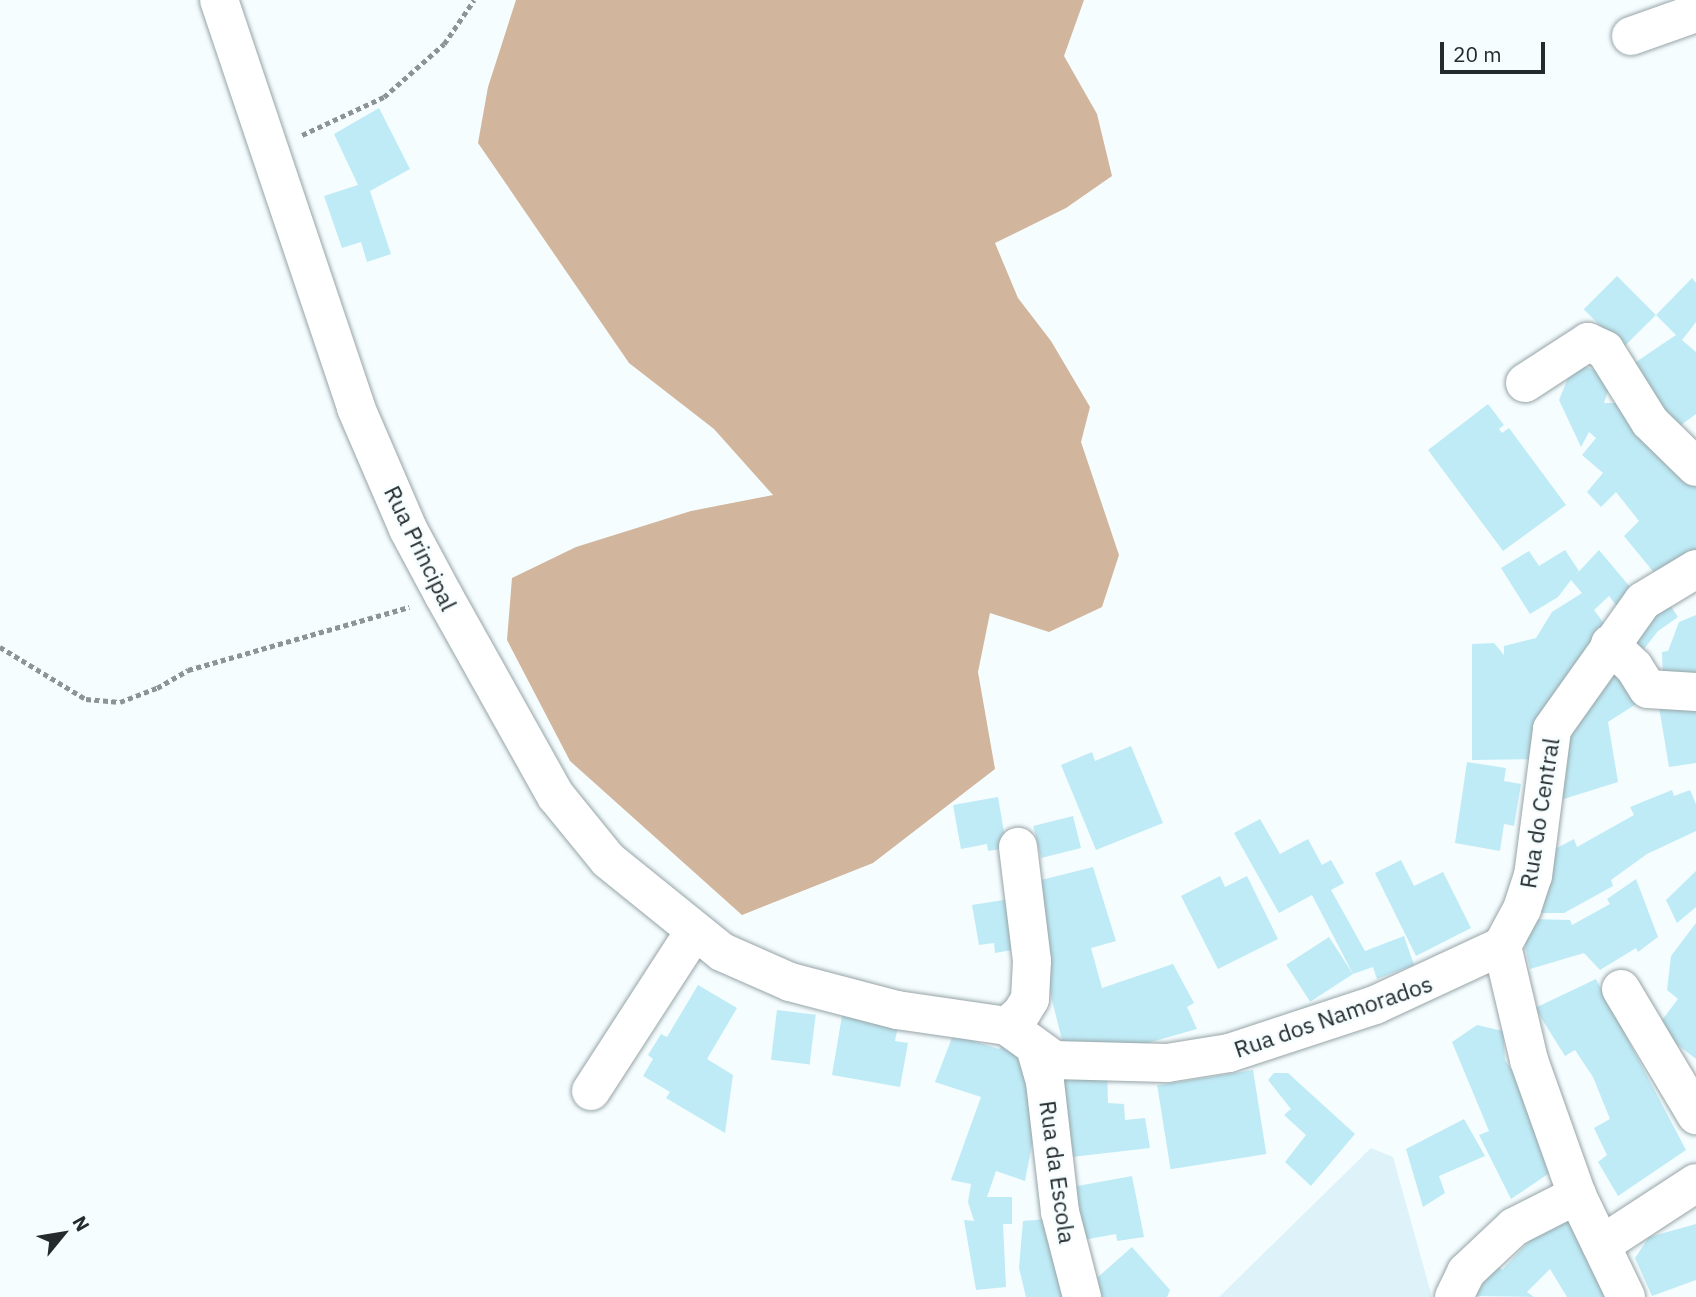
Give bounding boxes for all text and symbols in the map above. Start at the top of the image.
scale bar [1444,28,1549,72]
text: 20 m [1453,40,1502,68]
street label: Rua Principal [379,481,463,615]
street label: Rua do Central [1513,736,1565,890]
street label: Rua dos Namorados [1230,969,1436,1063]
street label: Rua da Escola [1034,1099,1082,1245]
north arrow [28,1199,98,1269]
text: N [67,1212,95,1235]

